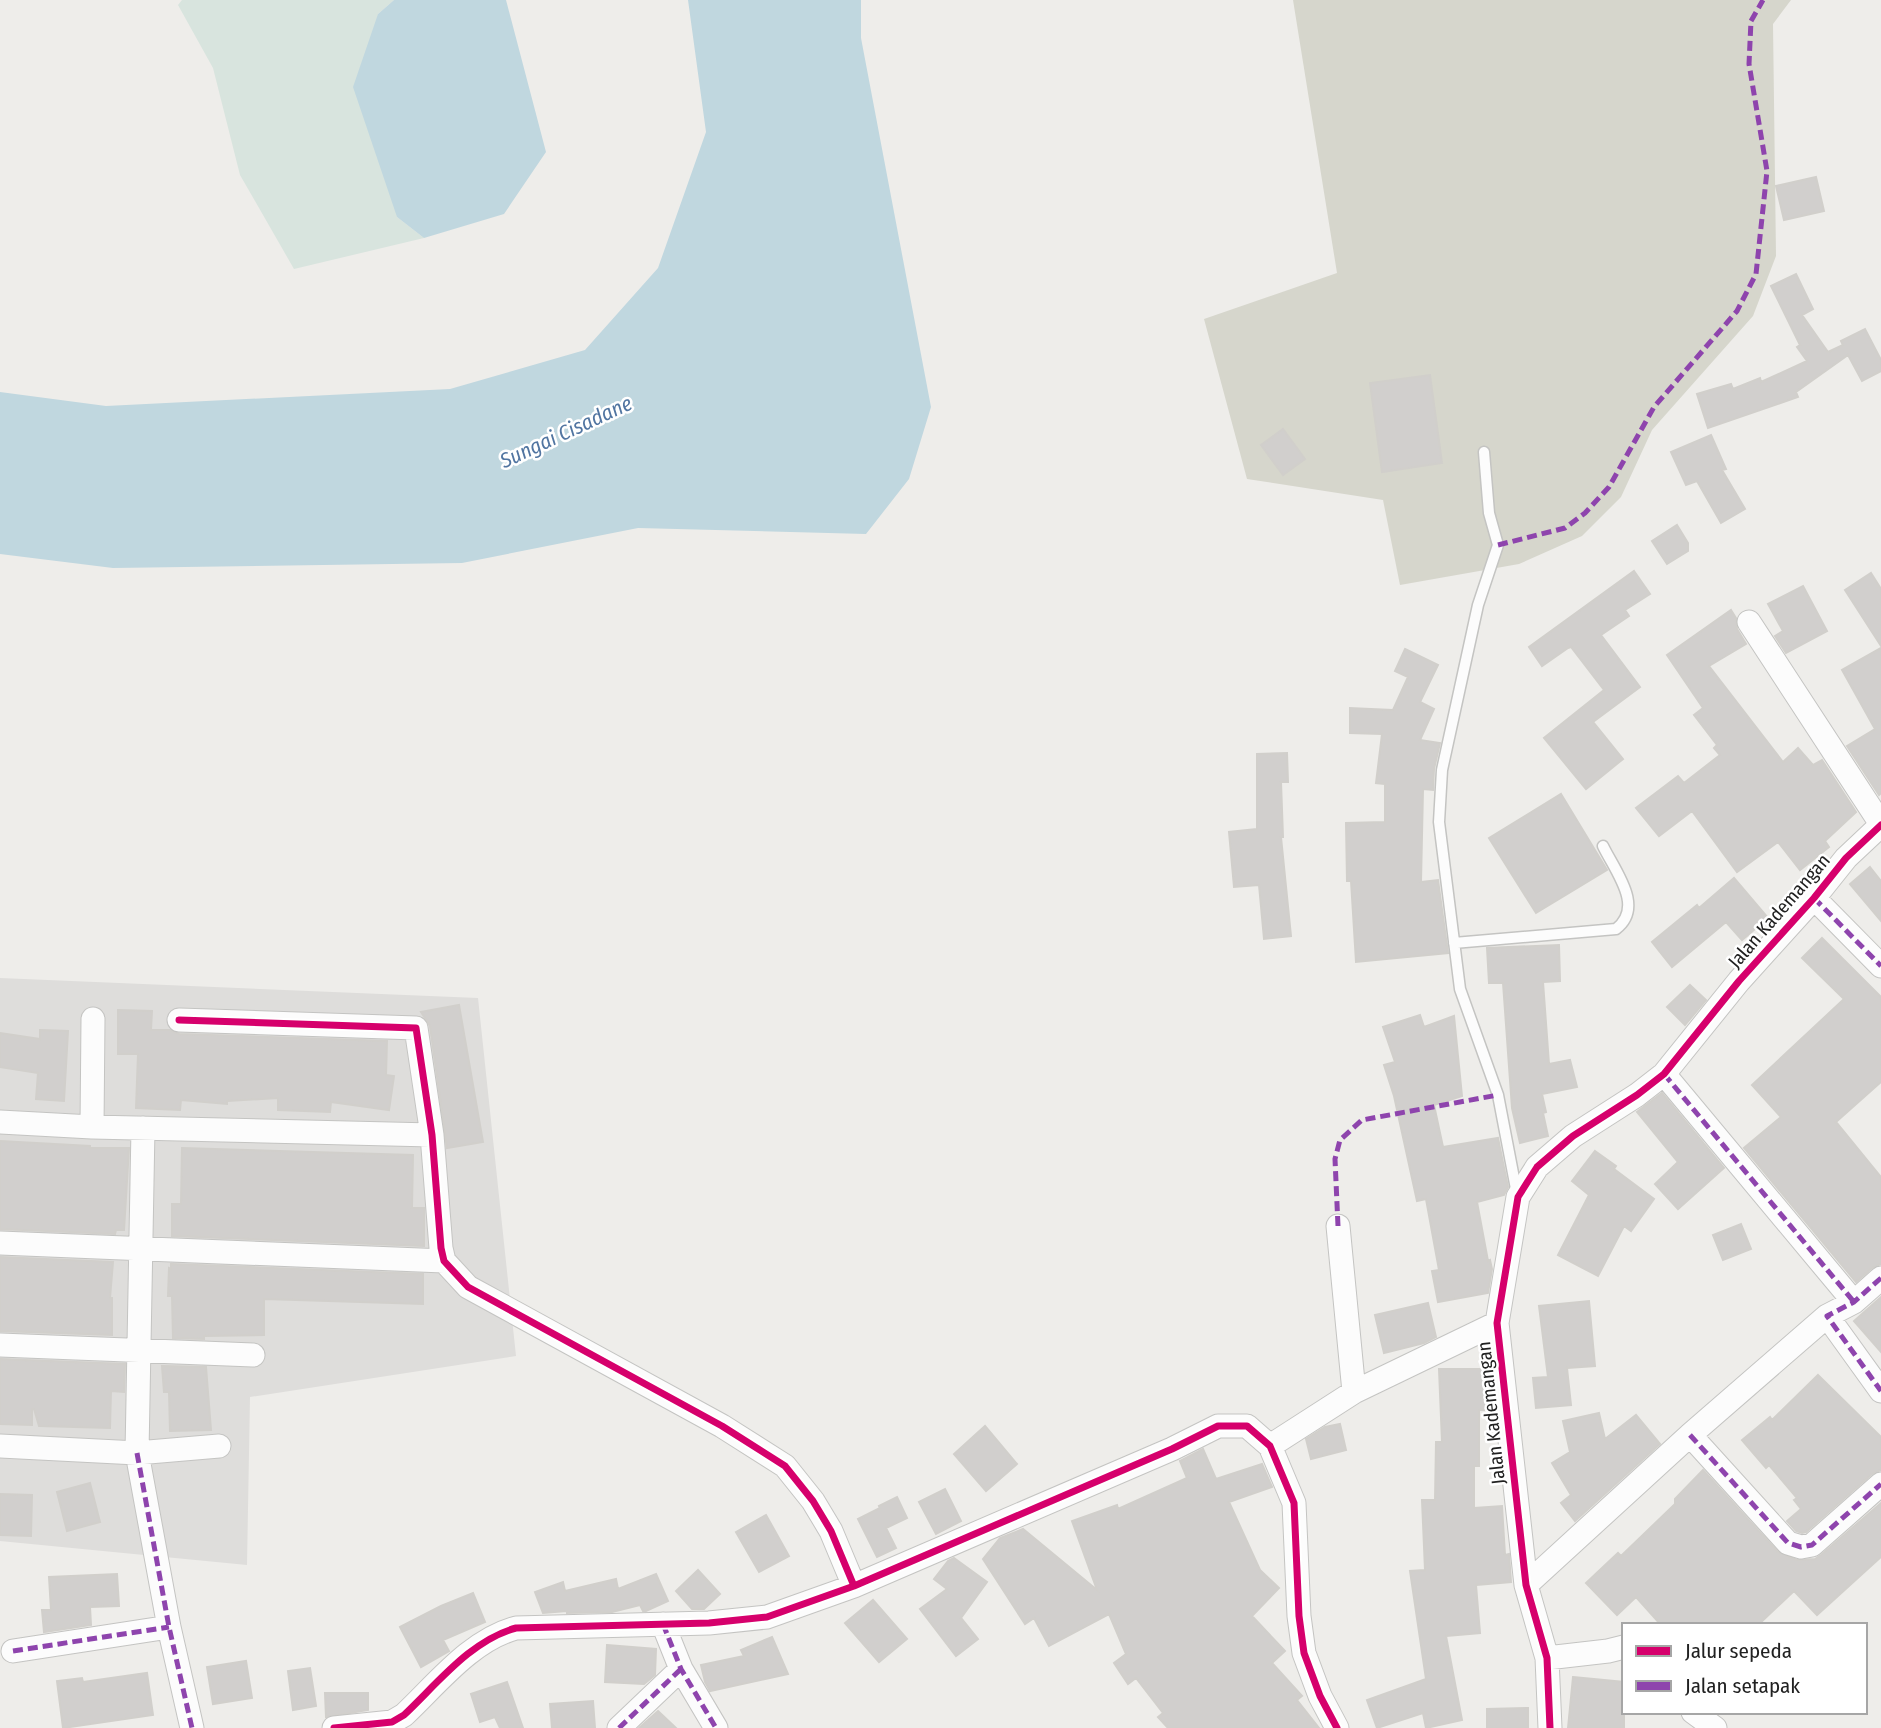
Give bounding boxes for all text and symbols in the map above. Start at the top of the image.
water label: Sungai Cisadane [495,390,636,474]
street label: Jalan Kademangan [1723,849,1835,973]
street label: Jalan Kademangan [1472,1340,1510,1486]
legend [1622,1623,1867,1714]
text: Jalur sepeda [1685,1638,1792,1664]
text: Jalan setapak [1685,1673,1800,1699]

